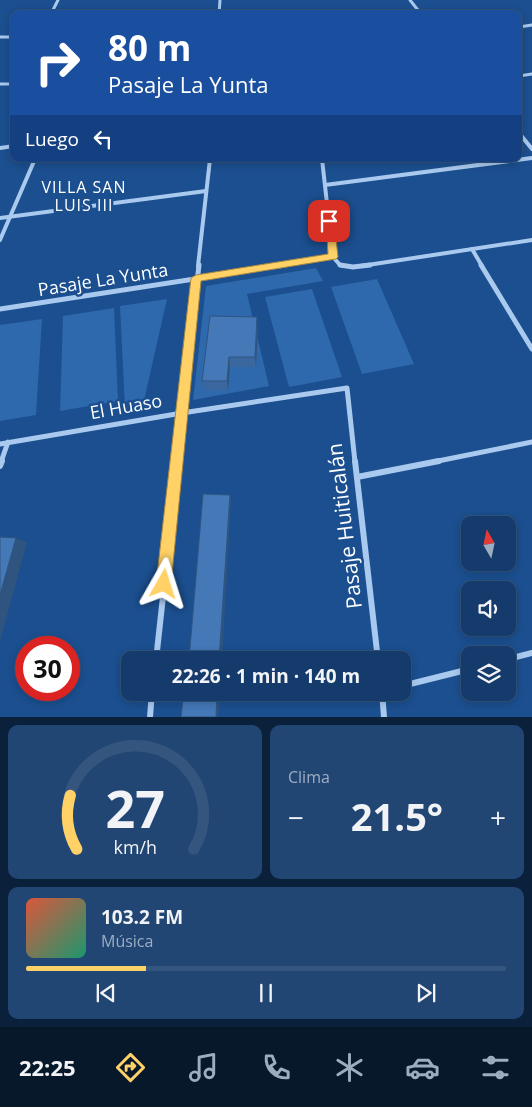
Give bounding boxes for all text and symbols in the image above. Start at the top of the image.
text: 80 m [108,24,191,71]
icon: right [25,30,90,95]
text: Pasaje La Yunta [108,69,269,99]
icon: left [89,125,117,153]
text: Luego [25,126,79,152]
district label: VILLA SAN LUIS III [42,176,126,216]
pin [308,200,350,242]
icon: arrive [315,207,343,235]
street label: Pasaje La Yunta [36,257,170,301]
street label: El Huaso [88,388,164,424]
street label: Pasaje Huiticalán [320,442,368,610]
north arrow [461,516,516,571]
map controls [461,516,516,701]
position arrow [137,557,189,609]
button: sound [461,581,516,636]
speed limit sign: 30 [15,636,80,701]
button: layers [461,646,516,701]
text: 22:26 · 1 min · 140 m [172,663,360,689]
text: Clima [288,766,330,788]
text: 27 [105,772,165,843]
text: 21.5° [351,790,443,842]
text: − [288,798,304,836]
text: + [490,798,506,836]
text: km/h [113,835,157,859]
text: 103.2 FM [101,904,183,930]
text: Música [101,930,153,952]
icon: previous [92,979,120,1007]
icon: pause [252,979,280,1007]
icon: next [412,979,440,1007]
icon: directions [113,1050,148,1085]
icon: music [186,1050,221,1085]
icon: phone [259,1050,294,1085]
icon: climate [332,1050,367,1085]
icon: car [405,1050,440,1085]
icon: filters [478,1050,513,1085]
text: 22:25 [19,1052,76,1082]

